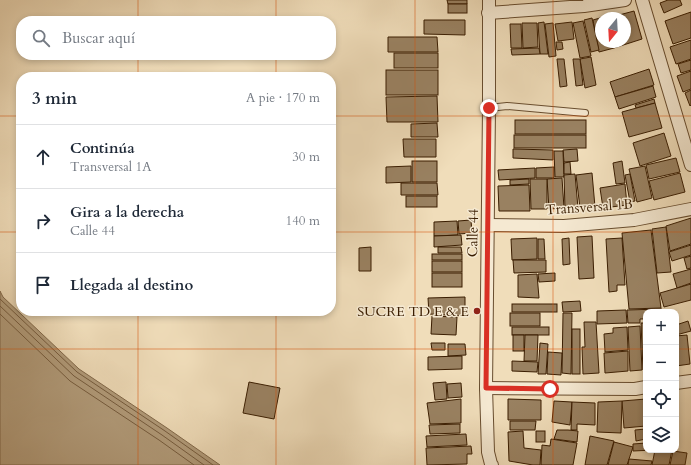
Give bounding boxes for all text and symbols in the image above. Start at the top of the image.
north arrow [595,12,631,48]
search box [16,16,336,60]
icon: search [30,27,52,49]
text: Buscar aquí [62,28,135,48]
text: 3 min [32,87,77,110]
text: A pie · 170 m [246,89,320,107]
route end [480,99,498,117]
text: Continúa [70,138,135,158]
icon: ahead [32,146,54,168]
text: 30 m [292,148,320,166]
text: Transversal 1A [70,158,152,176]
street label: Transversal 1B [545,194,633,220]
text: Gira a la derecha [70,202,184,222]
street label: Calle 44 [463,209,483,257]
icon: right [32,210,54,232]
text: 140 m [286,212,320,230]
text: Calle 44 [70,222,115,240]
icon: arrive [32,274,54,296]
text: Llegada al destino [70,275,193,295]
place label: SUCRE TD E & E [357,302,469,321]
marker: SUCRE TD E & E [472,306,482,316]
map controls [643,309,679,453]
button: + [643,309,679,345]
button: − [643,345,679,381]
route start [541,380,559,398]
button: locate [643,381,679,417]
button: layers [643,417,679,453]

